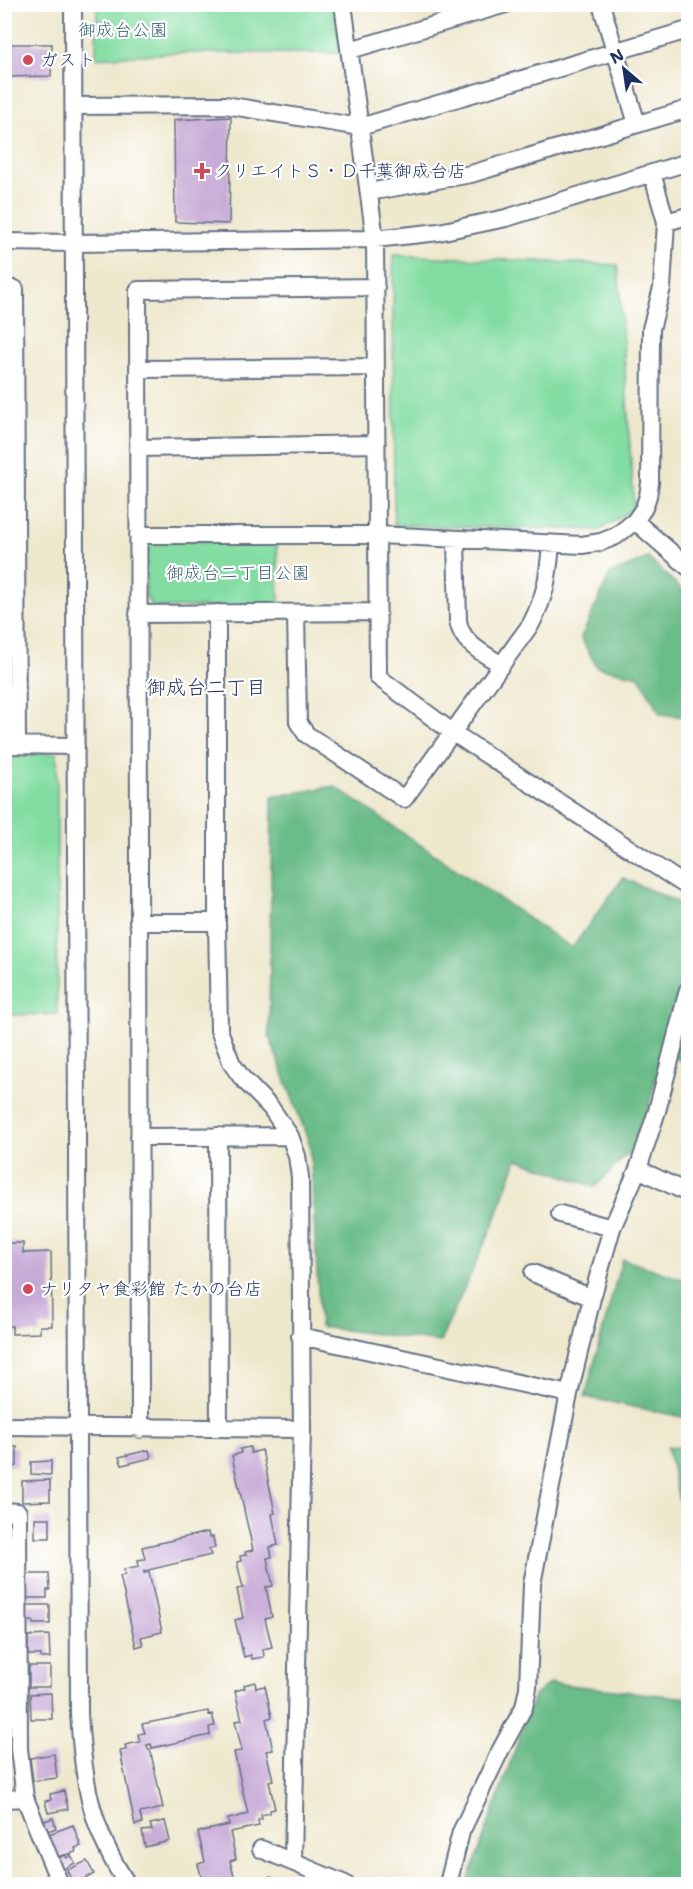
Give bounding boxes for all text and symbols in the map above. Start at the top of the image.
park label: 御成台公園 [78,18,168,42]
north arrow [594,39,654,99]
text: N [606,44,628,69]
place label: ガスト [40,48,96,72]
marker: ガスト [21,53,35,67]
place label: クリエイトＳ・Ｄ千葉御成台店 [214,159,466,183]
marker: クリエイトＳ・Ｄ千葉御成台店 [195,164,209,178]
park label: 御成台二丁目公園 [166,561,310,585]
district label: 御成台二丁目 [146,674,266,700]
place label: ナリタヤ食彩館 たかの台店 [40,1277,262,1301]
marker: ナリタヤ食彩館 たかの台店 [21,1282,35,1296]

